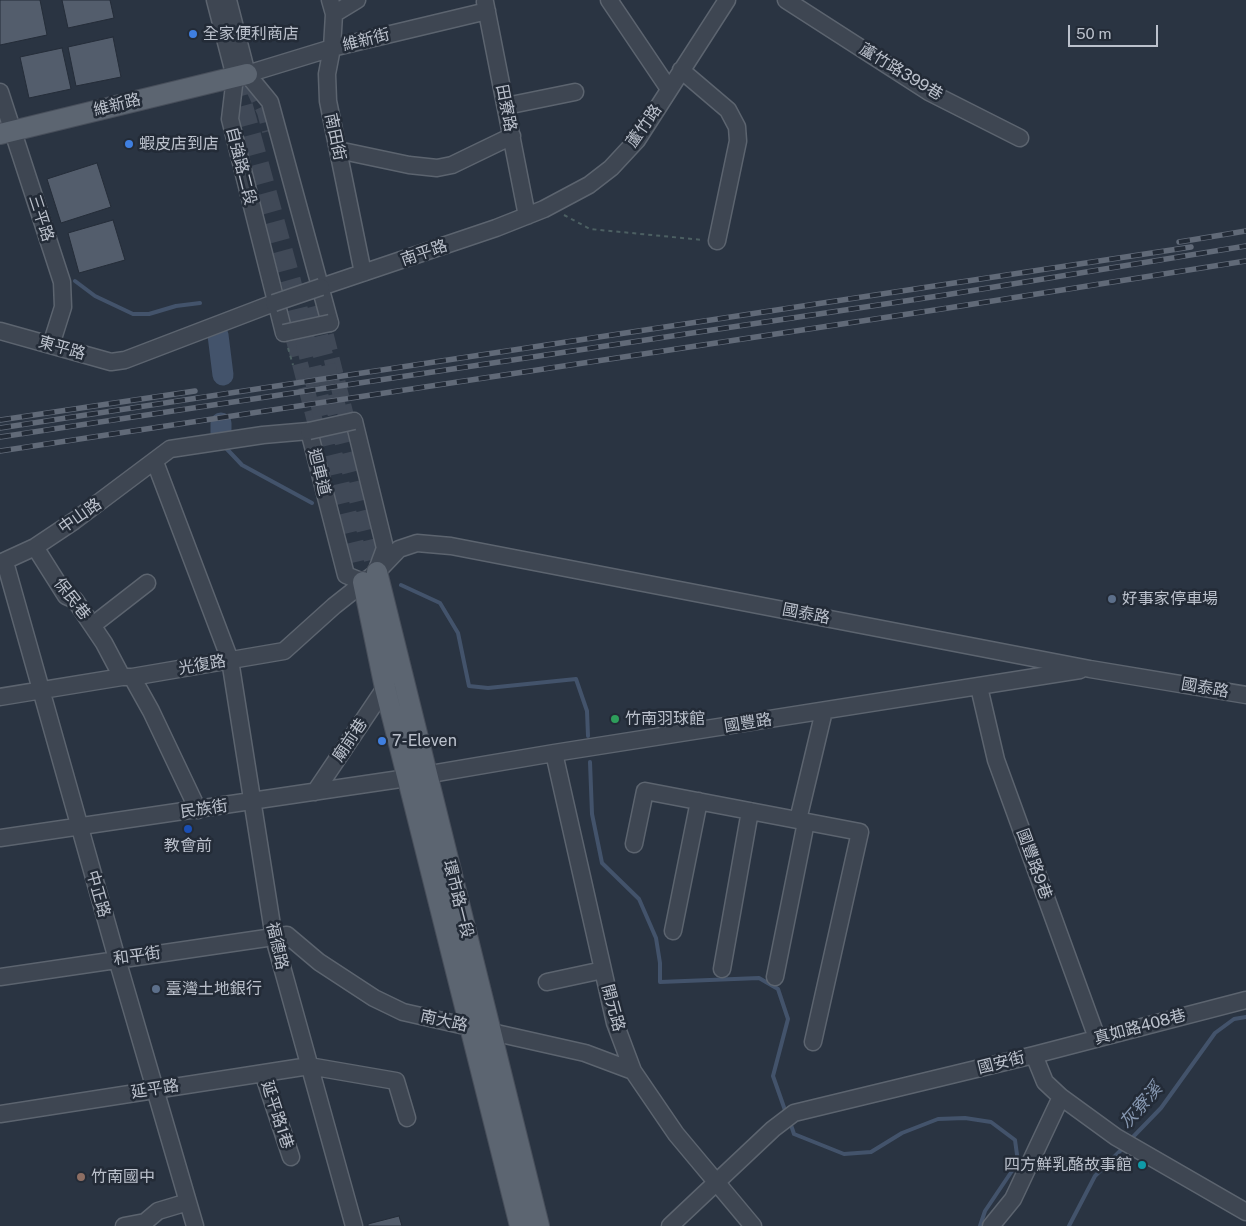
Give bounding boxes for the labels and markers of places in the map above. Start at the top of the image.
place label: 全家便利商店 [203,24,299,44]
marker: 全家便利商店 [187,28,199,40]
place label: 蝦皮店到店 [139,134,219,154]
marker: 蝦皮店到店 [123,138,135,150]
place label: 好事家停車場 [1122,589,1218,609]
marker: 好事家停車場 [1106,593,1118,605]
place label: 竹南羽球館 [625,709,705,729]
marker: 竹南羽球館 [609,713,621,725]
place label: 7-Eleven [392,731,457,751]
marker: 7-Eleven [376,735,388,747]
marker: 教會前 [182,823,194,835]
place label: 教會前 [164,836,212,856]
place label: 臺灣土地銀行 [166,979,262,999]
marker: 臺灣土地銀行 [150,983,162,995]
place label: 四方鮮乳酪故事館 [1004,1155,1132,1175]
marker: 四方鮮乳酪故事館 [1136,1159,1148,1171]
place label: 竹南國中 [91,1167,155,1187]
marker: 竹南國中 [75,1171,87,1183]

